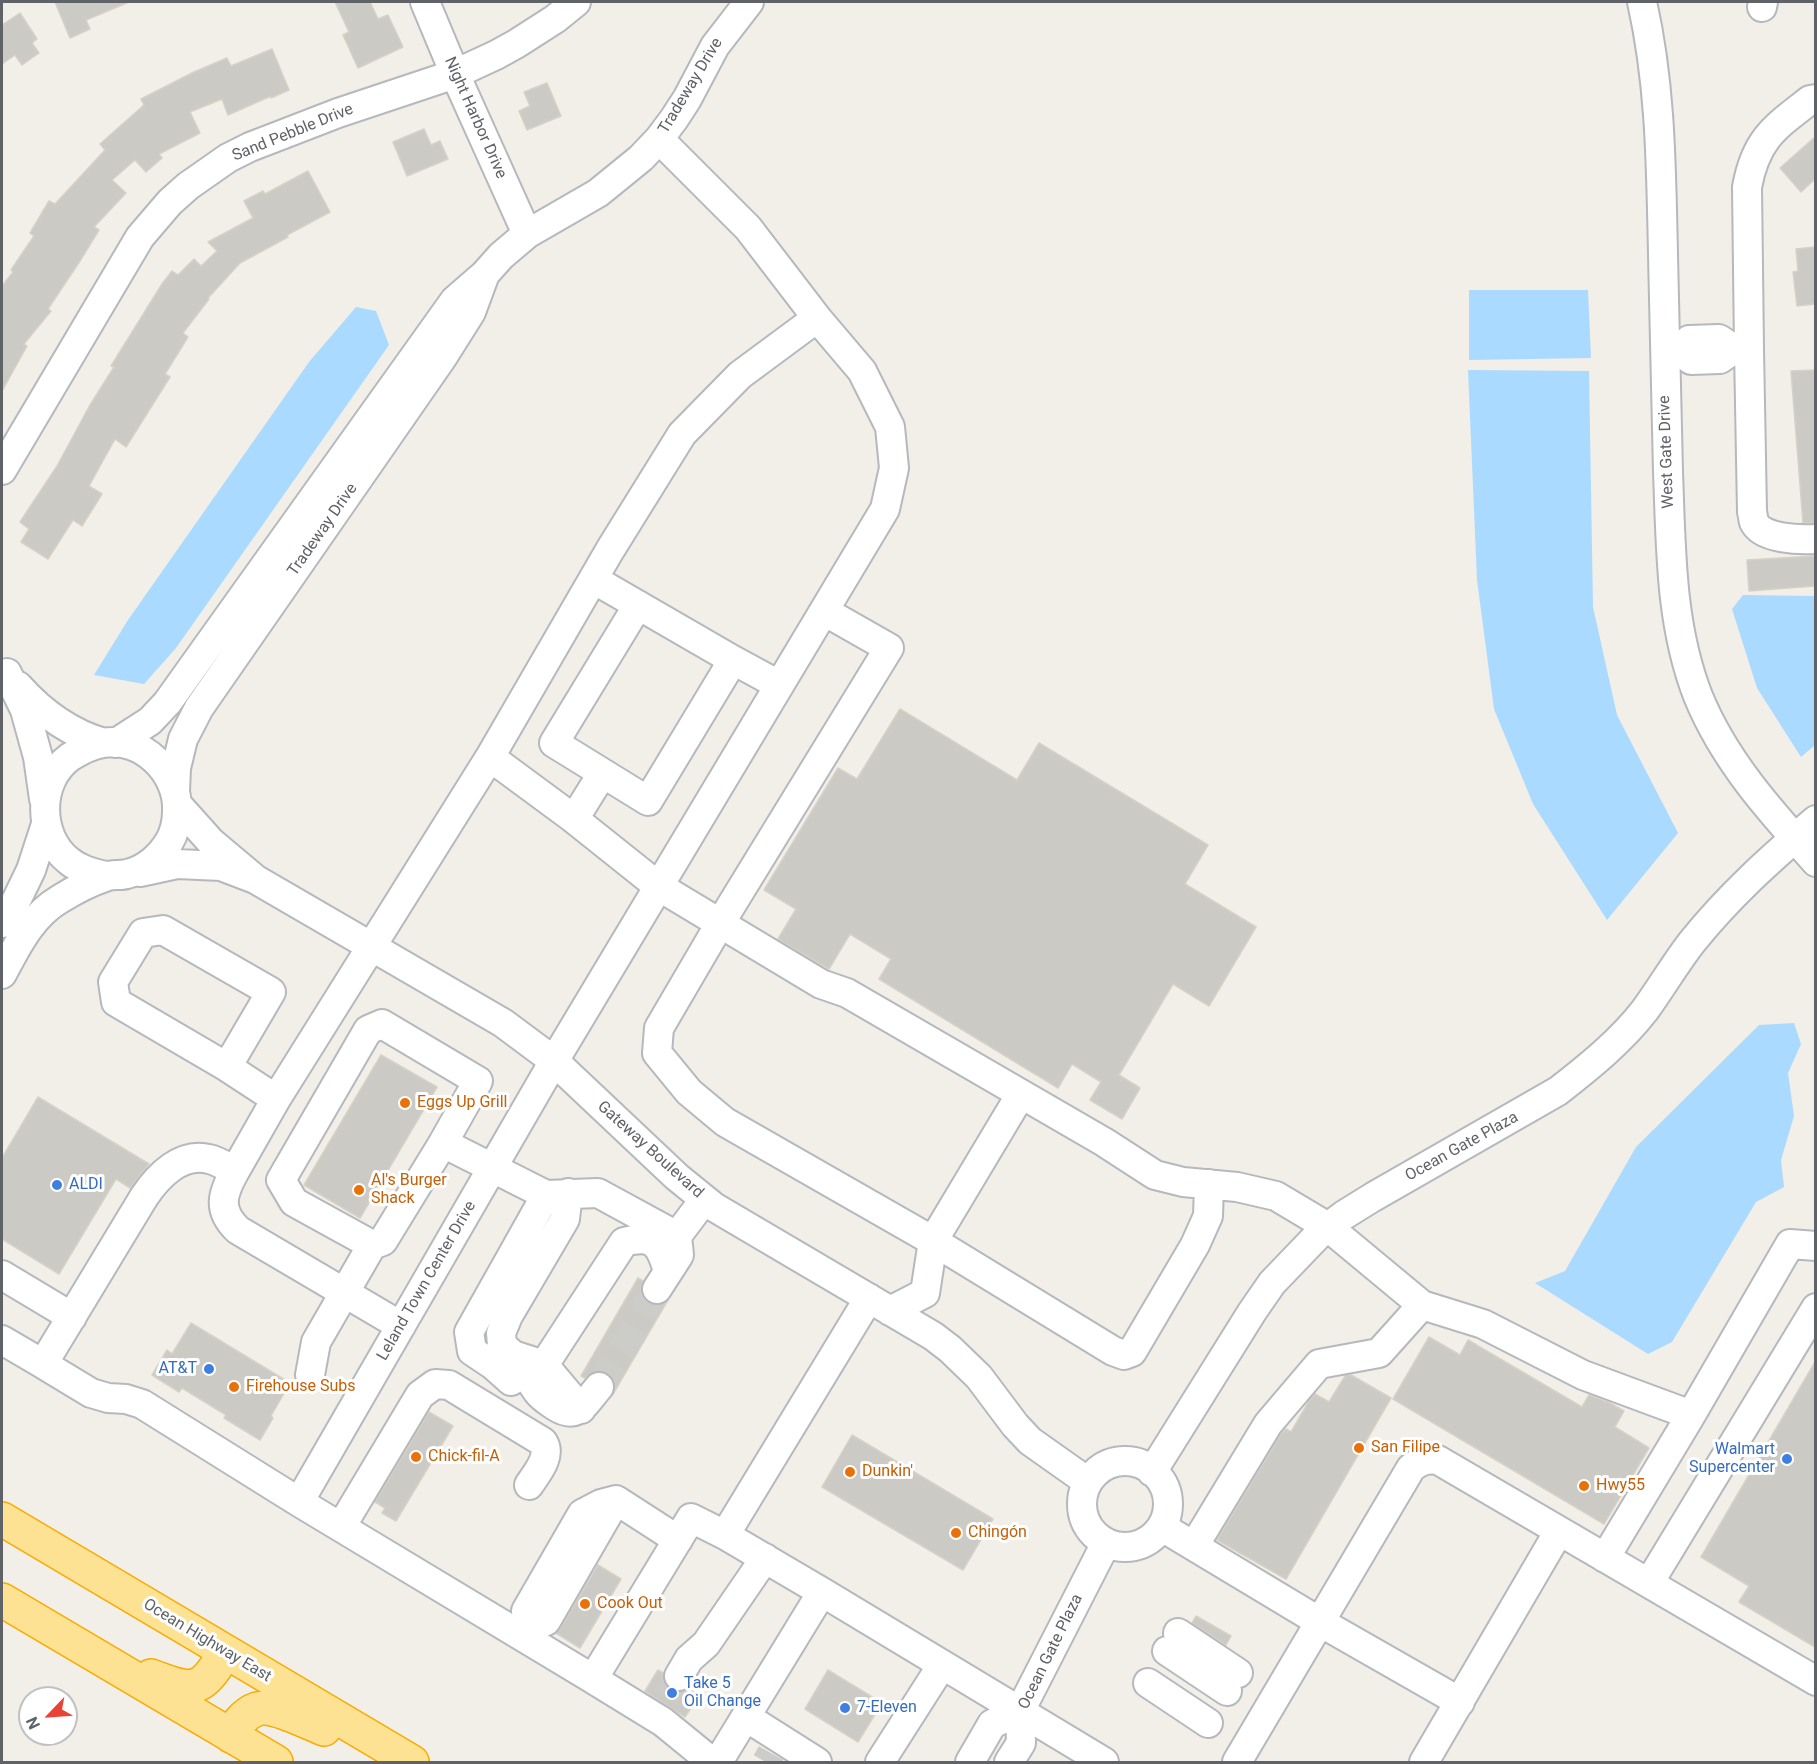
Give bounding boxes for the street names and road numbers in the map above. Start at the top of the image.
street label: Tradeway Drive [655,35,727,137]
street label: Night Harbor Drive [440,54,510,182]
street label: Sand Pebble Drive [230,100,356,166]
street label: West Gate Drive [1655,395,1679,509]
street label: Tradeway Drive [284,480,362,580]
street label: Gateway Boulevard [593,1097,707,1203]
street label: Ocean Gate Plaza [1402,1108,1522,1186]
street label: Leland Town Center Drive [373,1198,481,1364]
street label: Ocean Gate Plaza [1015,1591,1087,1713]
street label: Ocean Highway East [140,1595,274,1687]

